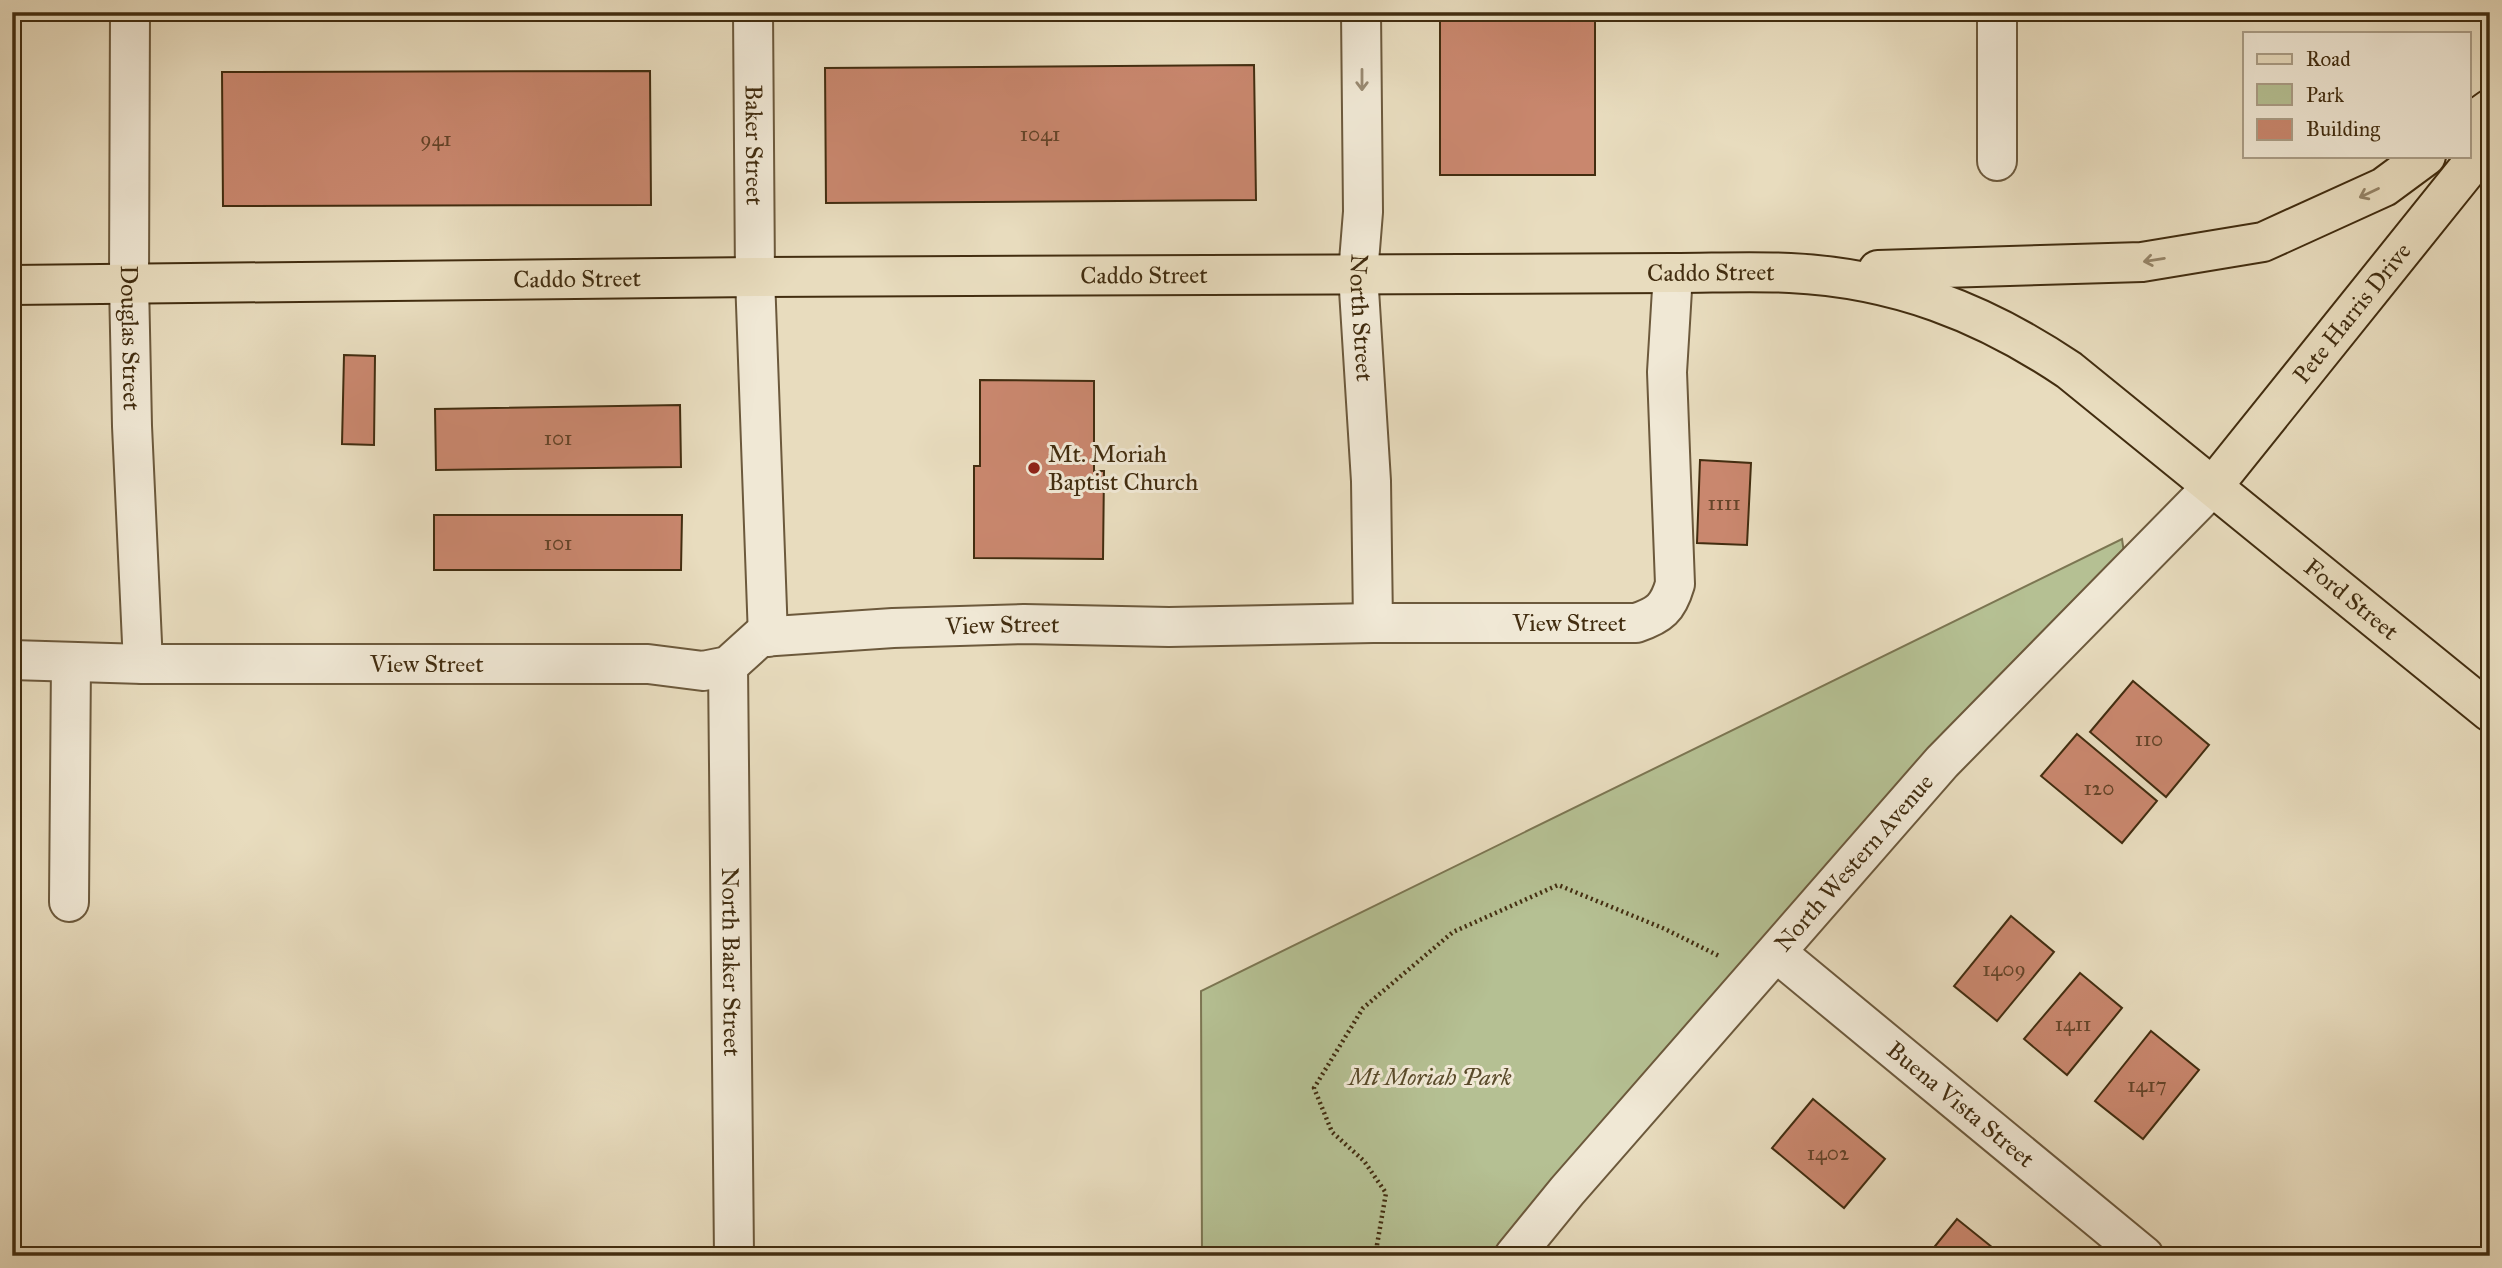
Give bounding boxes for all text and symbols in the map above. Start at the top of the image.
legend [2243,32,2470,158]
text: Road [2306,46,2351,72]
one-way arrow [1355,69,1369,92]
text: Park [2306,82,2344,108]
street label: Baker Street [739,84,769,206]
text: Building [2306,116,2380,142]
house number: 1041 [1020,121,1060,147]
house number: 941 [420,126,452,152]
one-way arrow [2359,188,2380,201]
street label: Pete Harris Drive [2287,237,2417,389]
street label: North Street [1343,253,1380,383]
one-way arrow [2143,254,2166,267]
street label: Caddo Street [1647,257,1776,288]
street label: Caddo Street [1080,260,1208,291]
street label: Caddo Street [513,263,641,295]
street label: Douglas Street [114,265,147,412]
house number: 101 [544,425,572,451]
place label: Mt. Moriah Baptist Church [1048,439,1198,497]
marker: Mt. Moriah Baptist Church [1026,460,1042,476]
house number: 1111 [1707,490,1741,516]
house number: 101 [544,530,572,556]
street label: Ford Street [2298,552,2405,647]
street label: View Street [1512,608,1627,638]
street label: View Street [944,609,1060,641]
street label: View Street [369,649,484,679]
house number: 110 [2135,726,2163,752]
street label: North Western Avenue [1768,767,1940,958]
house number: 120 [2084,775,2114,801]
street label: North Baker Street [715,867,747,1057]
house number: 1409 [1982,956,2026,982]
house number: 1411 [2055,1011,2091,1037]
street label: Buena Vista Street [1881,1035,2041,1175]
park label: Mt Moriah Park [1346,1062,1512,1092]
house number: 1417 [2127,1072,2167,1098]
house number: 1402 [1807,1140,1850,1166]

